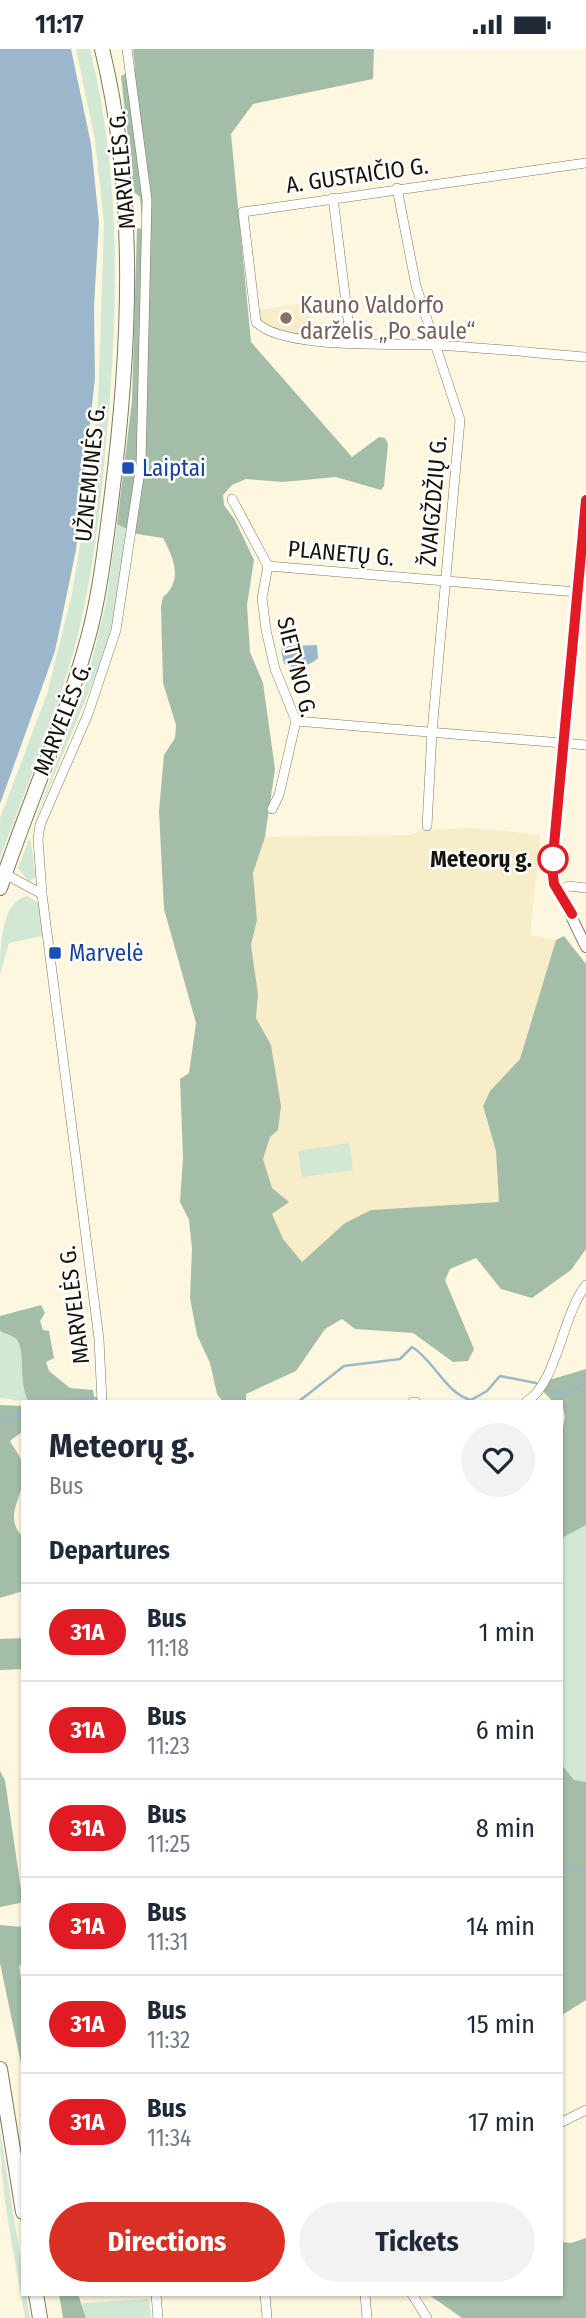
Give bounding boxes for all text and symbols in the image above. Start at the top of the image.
text: 11:17 [35,9,84,40]
street label: MARVELĖS G. [103,110,141,230]
street label: A. GUSTAIČIO G. [284,150,430,199]
place label: Kauno Valdorfo darželis „Po saule“ [300,291,475,345]
marker: Kauno Valdorfo darželis „Po saule“ [278,310,294,326]
street label: UŽNEMUNĖS G. [69,403,111,543]
street label: ŽVAIGŽDŽIŲ G. [413,435,453,567]
place label: Laiptai [142,454,206,482]
marker: Laiptai [120,460,136,476]
street label: PLANETŲ G. [287,534,395,572]
street label: SIETYNO G. [271,614,323,720]
street label: MARVELĖS G. [27,659,97,779]
marker: Meteorų g. [538,844,568,874]
place label: Meteorų g. [430,845,532,873]
place label: Marvelė [69,939,143,967]
marker: Marvelė [47,945,63,961]
street label: MARVELĖS G. [53,1244,95,1366]
button: heart [461,1423,535,1497]
text: Meteorų g. [49,1426,195,1466]
text: Bus [49,1472,83,1500]
text: Departures [49,1535,170,1566]
text: Bus [147,1603,186,1634]
text: 1 min [479,1617,535,1648]
text: 31A [70,1618,105,1646]
text: 11:18 [147,1634,189,1662]
text: Bus [147,1701,186,1732]
text: 6 min [476,1715,535,1746]
text: 31A [70,1716,105,1744]
text: 11:23 [147,1732,190,1760]
text: Bus [147,1799,186,1830]
text: 8 min [476,1813,535,1844]
text: 31A [70,1814,105,1842]
text: 11:25 [147,1830,190,1858]
text: Bus [147,1897,186,1928]
text: 14 min [466,1911,535,1942]
text: 31A [70,1912,105,1940]
text: 11:31 [147,1928,189,1956]
text: Bus [147,1995,186,2026]
text: 15 min [467,2009,535,2040]
text: 31A [70,2010,105,2038]
text: 11:32 [147,2026,190,2054]
text: Bus [147,2093,186,2124]
text: 17 min [468,2107,535,2138]
text: 31A [70,2108,105,2136]
text: 11:34 [147,2124,191,2152]
button: Directions [49,2202,285,2282]
button: Tickets [299,2202,535,2282]

